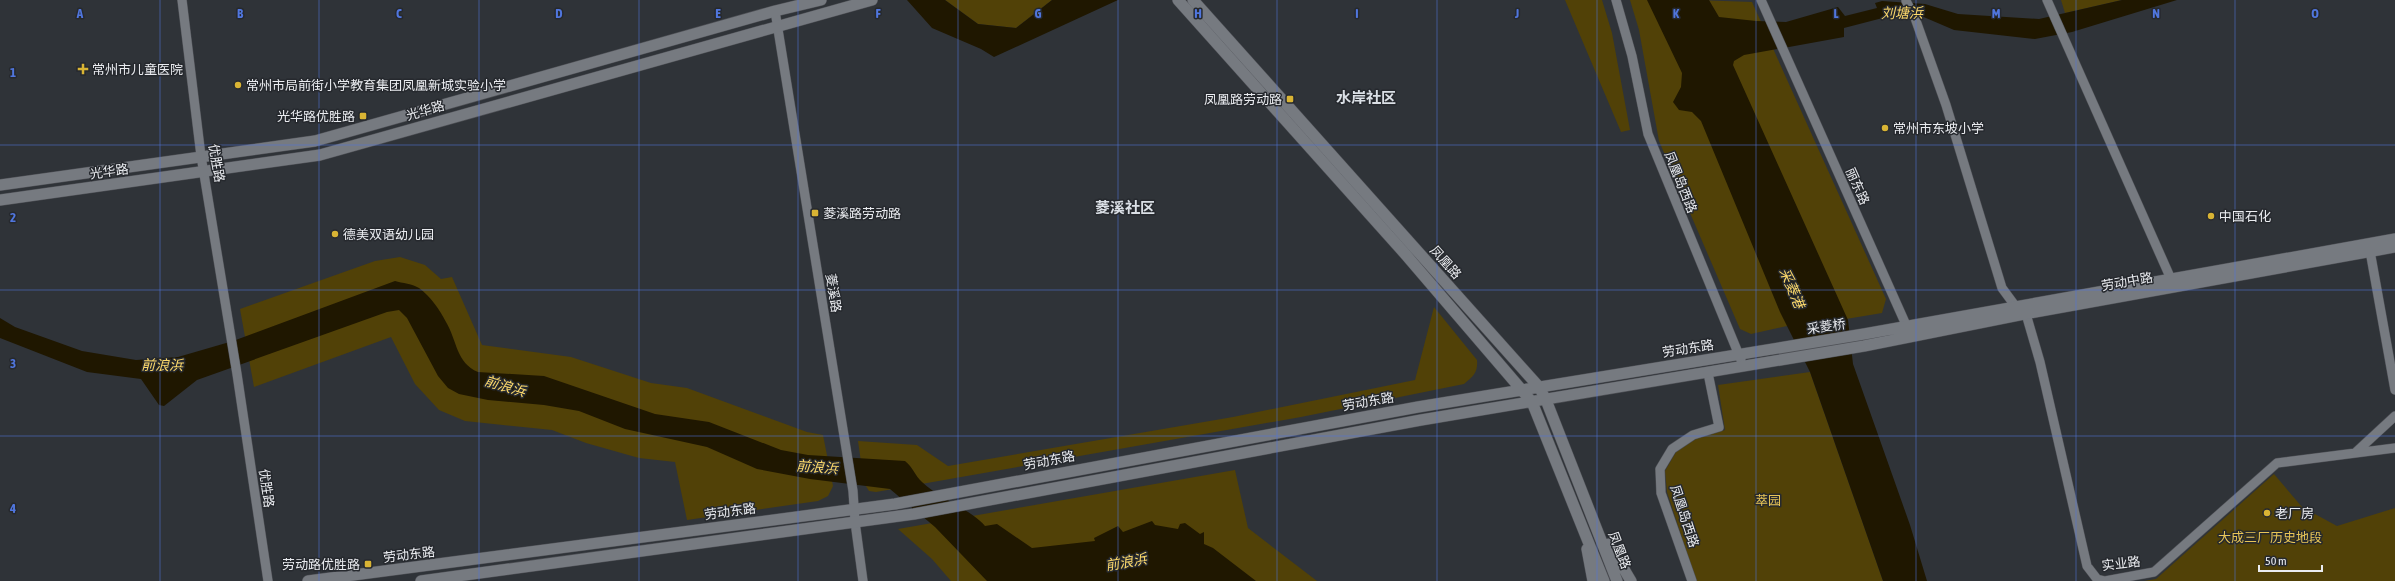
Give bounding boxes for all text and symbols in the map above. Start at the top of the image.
water label: 刘塘浜 [1881,5,1924,21]
text: A [76,6,84,21]
text: B [237,6,244,21]
text: C [396,6,402,21]
text: D [555,6,563,21]
text: E [715,6,721,21]
text: F [875,6,881,21]
text: G [1035,6,1042,21]
text: H [1194,6,1202,21]
text: I [1355,6,1359,21]
text: J [1514,6,1519,21]
text: K [1673,6,1680,21]
text: L [1833,6,1839,21]
text: M [1992,6,2001,21]
text: N [2152,6,2160,21]
text: O [2311,6,2319,21]
place label: 常州市儿童医院 [92,62,183,77]
marker: 常州市儿童医院 [77,63,89,75]
text: 1 [10,65,16,80]
place label: 常州市局前街小学教育集团凤凰新城实验小学 [246,78,506,93]
marker: 常州市局前街小学教育集团凤凰新城实验小学 [233,80,243,90]
district label: 水岸社区 [1336,89,1396,106]
place label: 凤凰路劳动路 [1204,92,1282,107]
marker: 凤凰路劳动路 [1285,94,1295,104]
street label: 光华路 [404,98,446,123]
place label: 光华路优胜路 [277,109,355,124]
marker: 光华路优胜路 [358,111,368,121]
place label: 常州市东坡小学 [1893,121,1984,136]
marker: 常州市东坡小学 [1880,123,1890,133]
street label: 优胜路 [206,143,227,184]
street label: 凤凰岛西路 [1661,149,1700,215]
street label: 光华路 [89,161,129,182]
street label: 丽东路 [1843,165,1872,207]
district label: 菱溪社区 [1095,199,1155,216]
place label: 菱溪路劳动路 [823,206,901,221]
marker: 菱溪路劳动路 [810,208,820,218]
place label: 中国石化 [2219,209,2271,224]
text: 2 [10,210,16,225]
marker: 中国石化 [2206,211,2216,221]
place label: 德美双语幼儿园 [343,227,434,242]
marker: 德美双语幼儿园 [330,229,340,239]
street label: 凤凰路 [1427,243,1464,282]
water label: 采菱港 [1776,266,1808,312]
street label: 劳动中路 [2100,270,2154,293]
street label: 菱溪路 [823,273,844,314]
street label: 采菱桥 [1806,316,1846,337]
street label: 劳动东路 [1661,337,1715,360]
text: 3 [10,356,16,371]
water label: 前浪浜 [141,357,184,373]
water label: 前浪浜 [483,372,528,400]
street label: 劳动东路 [1341,390,1395,413]
street label: 劳动东路 [1022,448,1076,473]
water label: 前浪浜 [795,457,840,477]
street label: 优胜路 [256,468,277,508]
street label: 凤凰岛西路 [1667,483,1702,549]
park label: 萃园 [1755,493,1781,508]
street label: 劳动东路 [703,500,757,523]
text: 4 [9,501,16,516]
place label: 老厂房 [2275,506,2314,521]
marker: 老厂房 [2262,508,2272,518]
street label: 凤凰路 [1606,529,1634,571]
park label: 大成三厂历史地段 [2218,530,2322,545]
street label: 劳动东路 [382,544,436,565]
scale bar [2259,547,2322,573]
water label: 前浪浜 [1104,550,1149,574]
street label: 实业路 [2101,554,2141,573]
text: 50 m [2265,554,2287,568]
place label: 劳动路优胜路 [282,557,360,572]
marker: 劳动路优胜路 [363,559,373,569]

